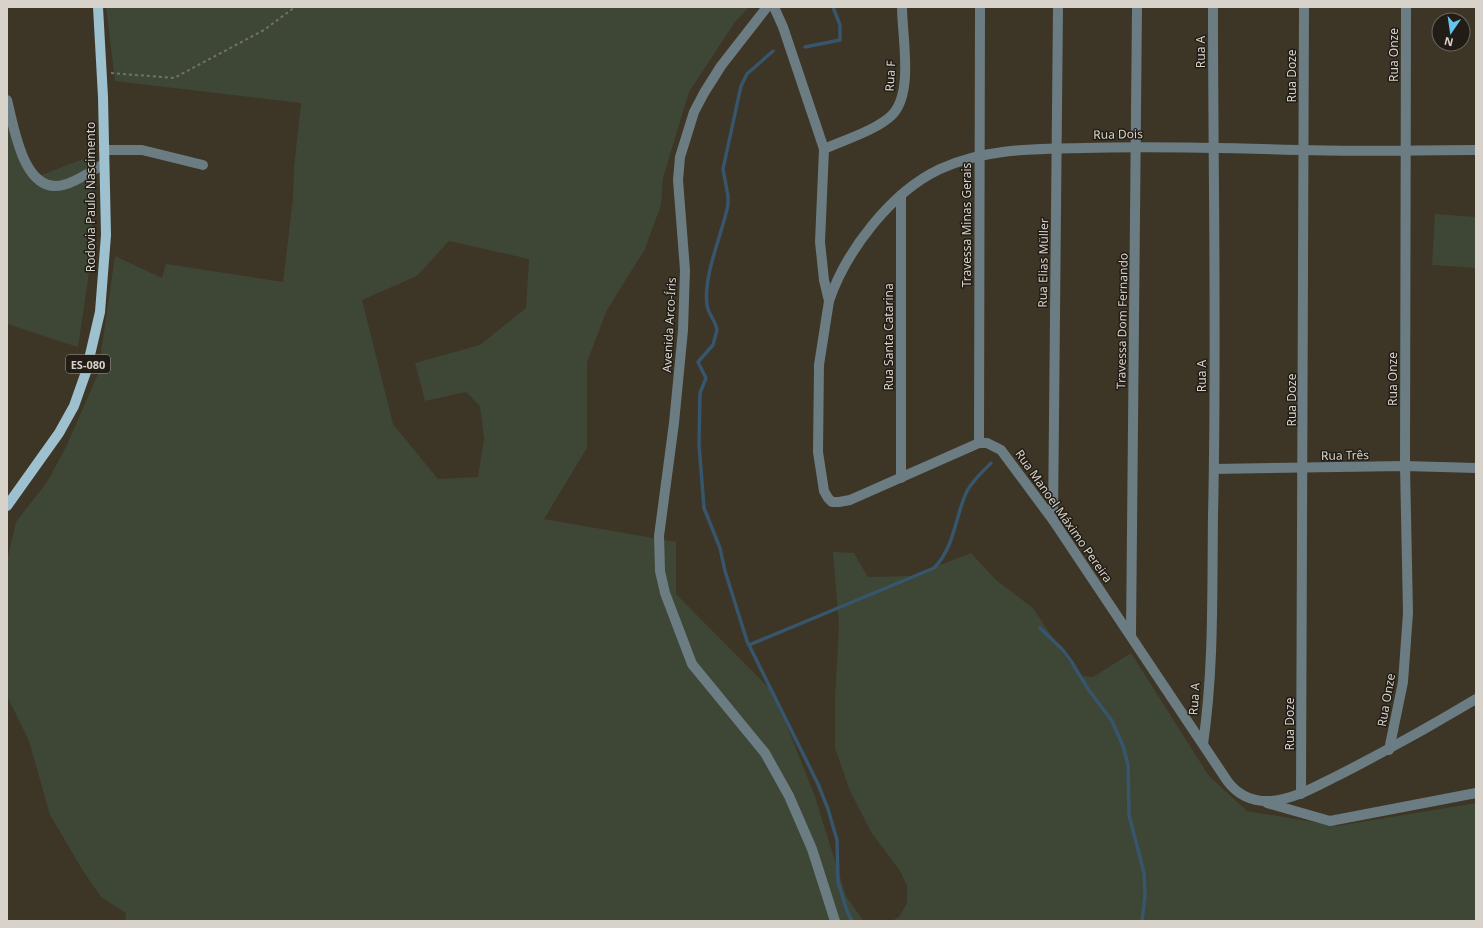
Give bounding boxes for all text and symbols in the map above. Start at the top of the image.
north arrow [1431,12,1471,52]
street label: Rua Onze [1385,28,1402,82]
text: N [1443,34,1455,51]
street label: Rua A [1192,35,1209,68]
street label: Rua Doze [1283,49,1300,103]
street label: Rua F [881,60,899,92]
street label: Rodovia Paulo Nascimento [82,122,99,272]
street label: Rua Dois [1093,125,1143,143]
street label: Travessa Minas Gerais [958,162,975,287]
street label: Rua Elias Müller [1034,218,1052,308]
street label: Travessa Dom Fernando [1112,253,1132,389]
street label: Avenida Arco-Íris [658,277,680,373]
street label: Rua Santa Catarina [880,283,897,391]
street label: Rua Onze [1384,352,1401,406]
road number: ES-080 [66,355,110,373]
street label: Rua A [1193,359,1210,392]
street label: Rua Doze [1283,373,1300,427]
street label: Rua Manoel Máximo Pereira [1012,446,1116,586]
street label: Rua Três [1321,446,1369,464]
street label: Rua Onze [1373,672,1399,728]
street label: Rua A [1184,682,1204,716]
street label: Rua Doze [1281,697,1298,751]

